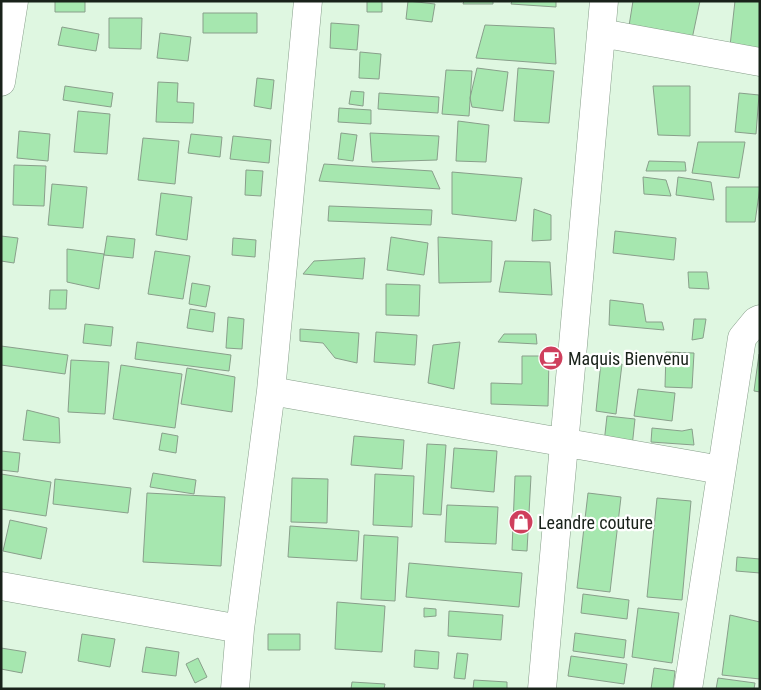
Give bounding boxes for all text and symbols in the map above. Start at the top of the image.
cafe icon: Maquis Bienvenu [538,345,564,371]
place label: Maquis Bienvenu [568,348,689,369]
shop icon: Leandre couture [508,509,534,535]
place label: Leandre couture [538,512,653,533]

